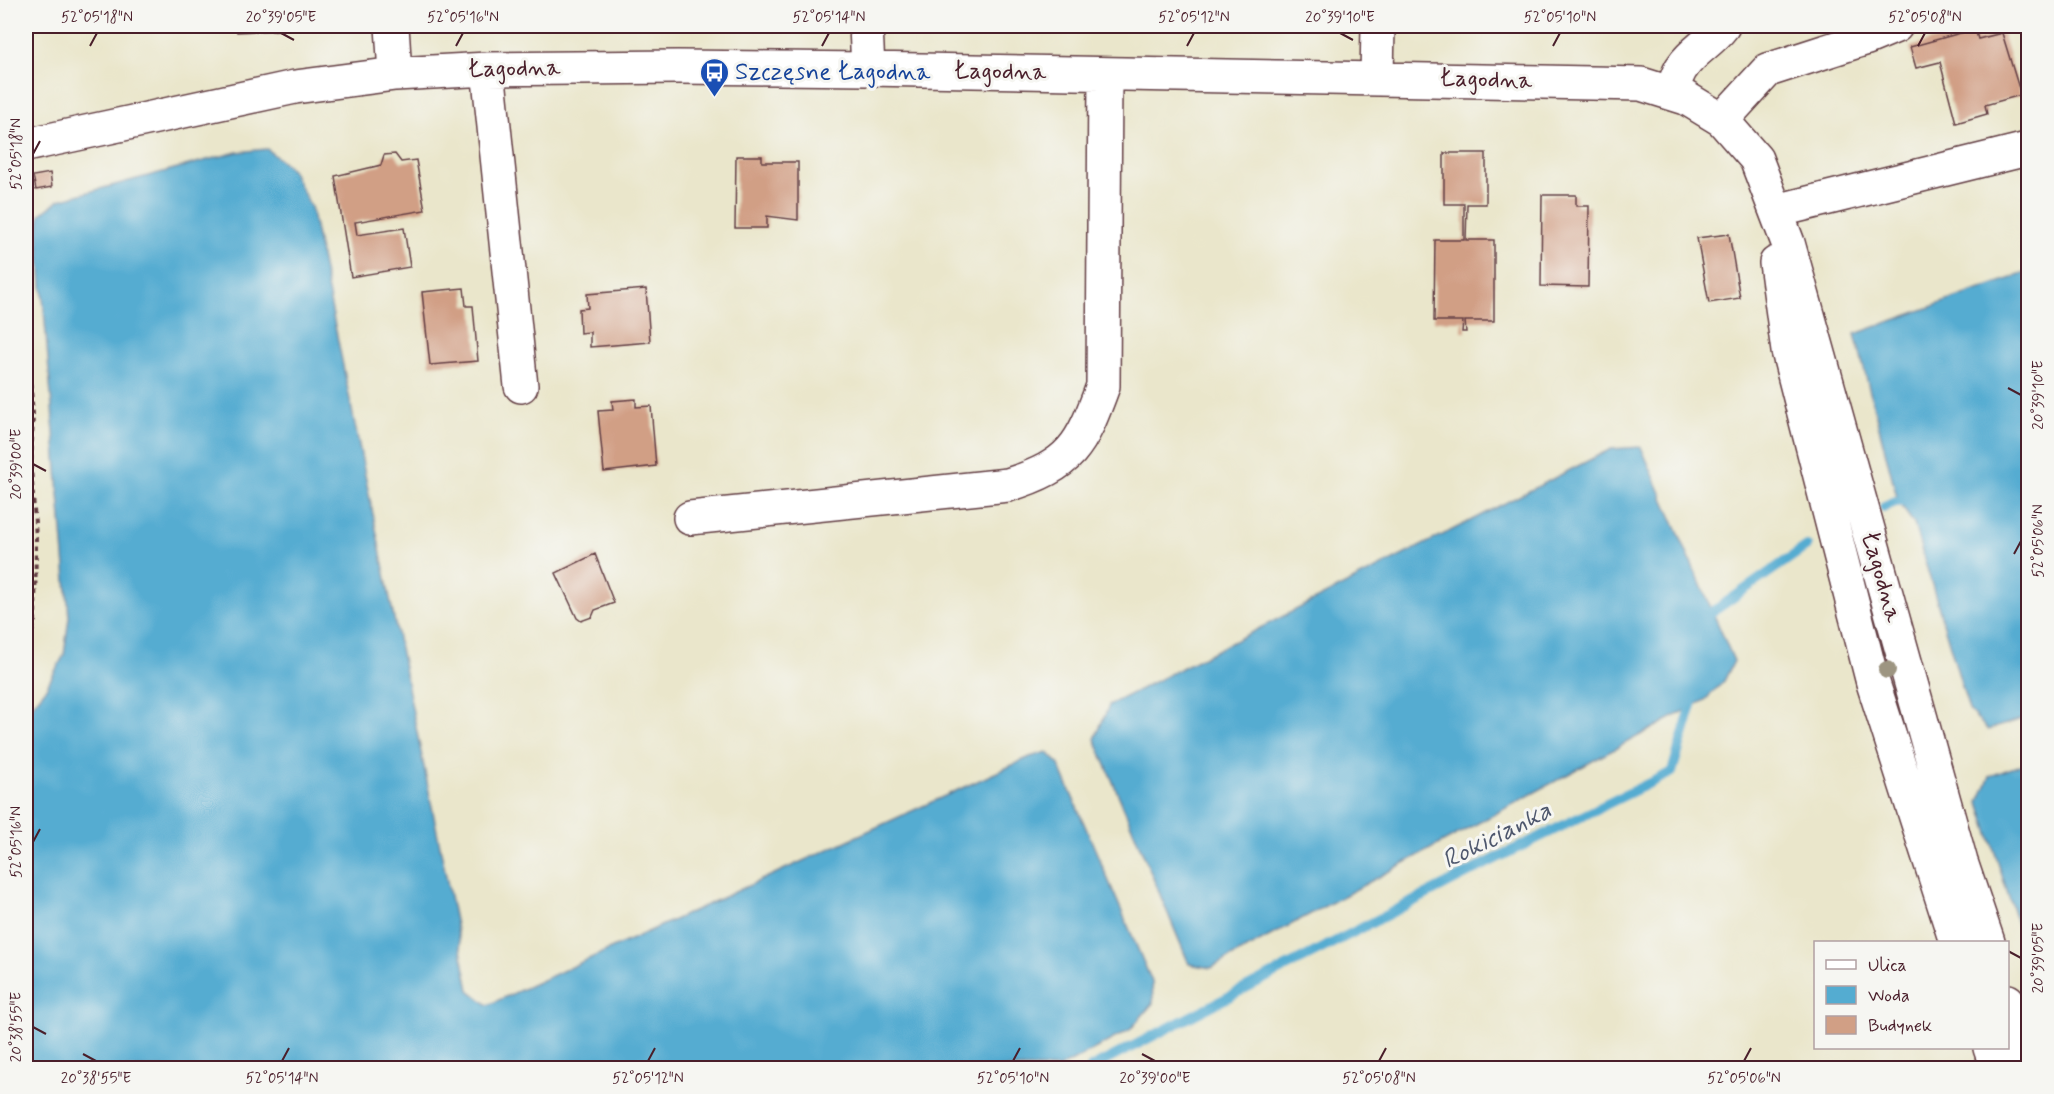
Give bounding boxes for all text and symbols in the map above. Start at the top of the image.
text: 52°05'18"N [61,8,133,28]
text: 20°39'05"E [246,8,316,28]
text: 52°05'16"N [427,8,499,28]
text: 52°05'14"N [793,8,865,28]
text: 52°05'12"N [1158,8,1230,28]
text: 20°39'10"E [1305,8,1375,28]
text: 52°05'10"N [1524,8,1596,28]
text: 52°05'08"N [1888,8,1962,28]
street label: Łagodna [467,53,561,85]
bus stop icon: Szczęsne Łagodna [698,56,730,98]
street label: Łagodna [953,56,1047,88]
place label: Szczęsne Łagodna [735,57,931,88]
street label: Łagodna [1439,63,1534,97]
text: 52°05'18"N [7,118,27,190]
text: 20°39'10"E [2029,360,2049,430]
text: 20°39'00"E [7,428,27,500]
text: 52°05'06"N [2029,504,2049,578]
street label: Łagodna [1853,528,1909,626]
water label: Rokicianka [1437,794,1558,878]
text: 52°05'16"N [7,806,27,878]
text: 20°39'05"E [2029,923,2049,993]
legend [1814,941,2009,1049]
text: Ulica [1868,954,1907,978]
text: Woda [1868,984,1910,1008]
text: 20°38'55"E [7,992,27,1062]
text: Budynek [1868,1014,1932,1038]
text: 20°38'55"E [61,1069,131,1089]
text: 52°05'14"N [246,1069,318,1089]
text: 52°05'12"N [612,1069,684,1089]
text: 52°05'10"N [977,1069,1049,1089]
text: 20°39'00"E [1119,1069,1191,1089]
text: 52°05'08"N [1342,1069,1416,1089]
text: 52°05'06"N [1707,1069,1781,1089]

